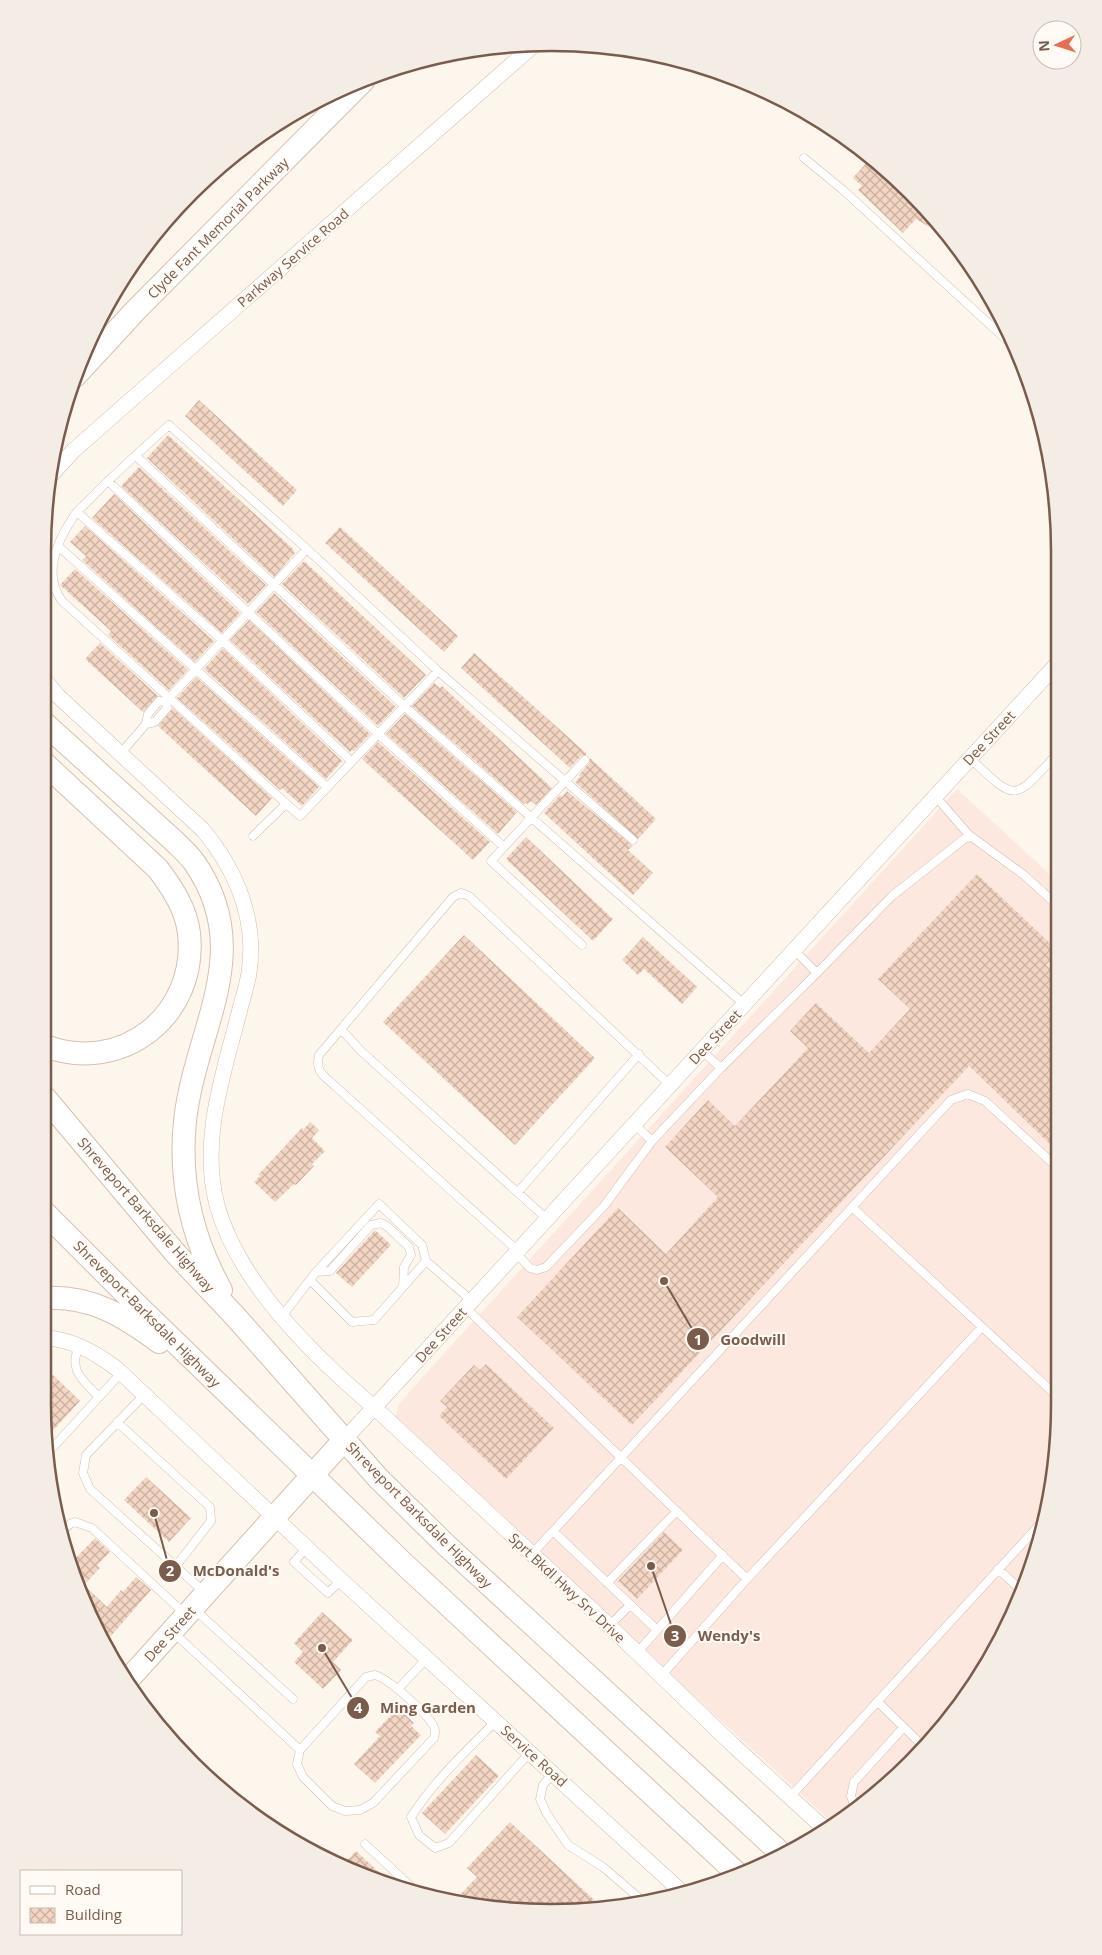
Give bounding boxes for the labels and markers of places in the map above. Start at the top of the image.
callout: Goodwill [686,1324,796,1354]
callout: McDonald's [158,1556,289,1586]
callout: Wendy's [663,1621,771,1651]
callout: Ming Garden [345,1693,486,1723]

